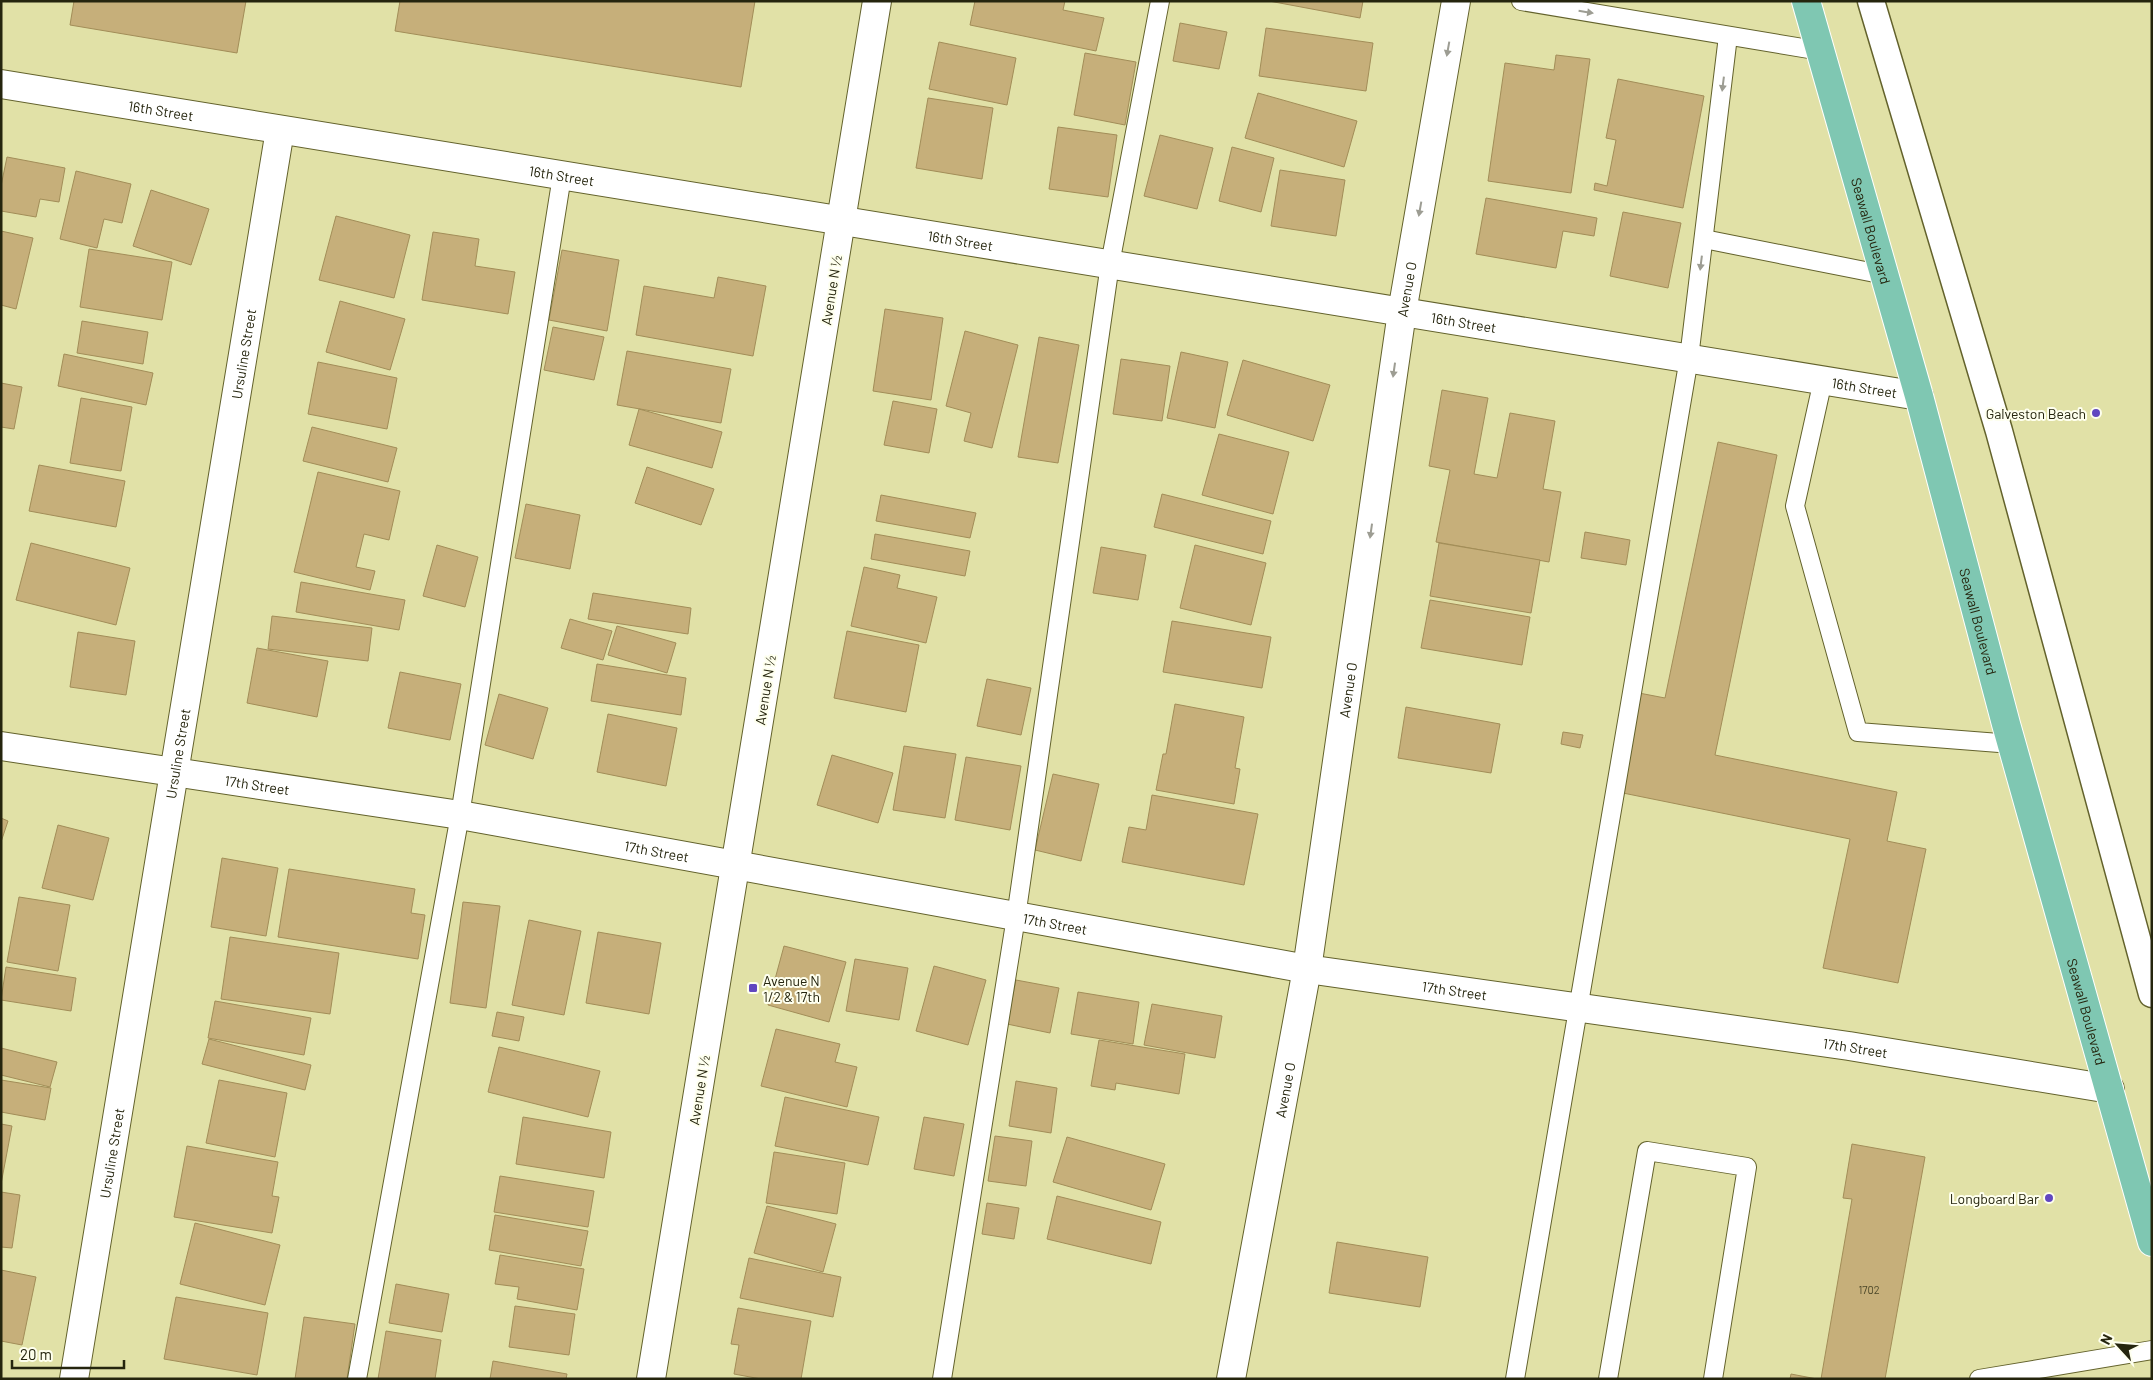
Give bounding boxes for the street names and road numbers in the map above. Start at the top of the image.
street label: 16th Street [127,96,195,124]
street label: 16th Street [528,162,596,189]
street label: Seawall Boulevard [1848,176,1895,286]
street label: 16th Street [927,226,994,254]
street label: Avenue N ½ [817,254,845,326]
street label: Avenue O [1393,260,1419,318]
street label: Ursuline Street [227,307,259,400]
street label: 16th Street [1430,308,1498,336]
street label: 16th Street [1831,373,1898,401]
street label: Seawall Boulevard [1956,566,2001,677]
street label: Avenue N ½ [751,654,779,726]
street label: Avenue O [1335,661,1360,719]
street label: Ursuline Street [161,707,193,800]
street label: 17th Street [224,771,291,798]
street label: 17th Street [623,837,690,865]
street label: 17th Street [1021,909,1089,937]
street label: Seawall Boulevard [2064,956,2110,1067]
street label: 17th Street [1421,977,1488,1003]
street label: 17th Street [1822,1034,1889,1061]
street label: Avenue N ½ [685,1054,713,1126]
street label: Avenue O [1271,1061,1298,1119]
street label: Ursuline Street [95,1107,127,1199]

